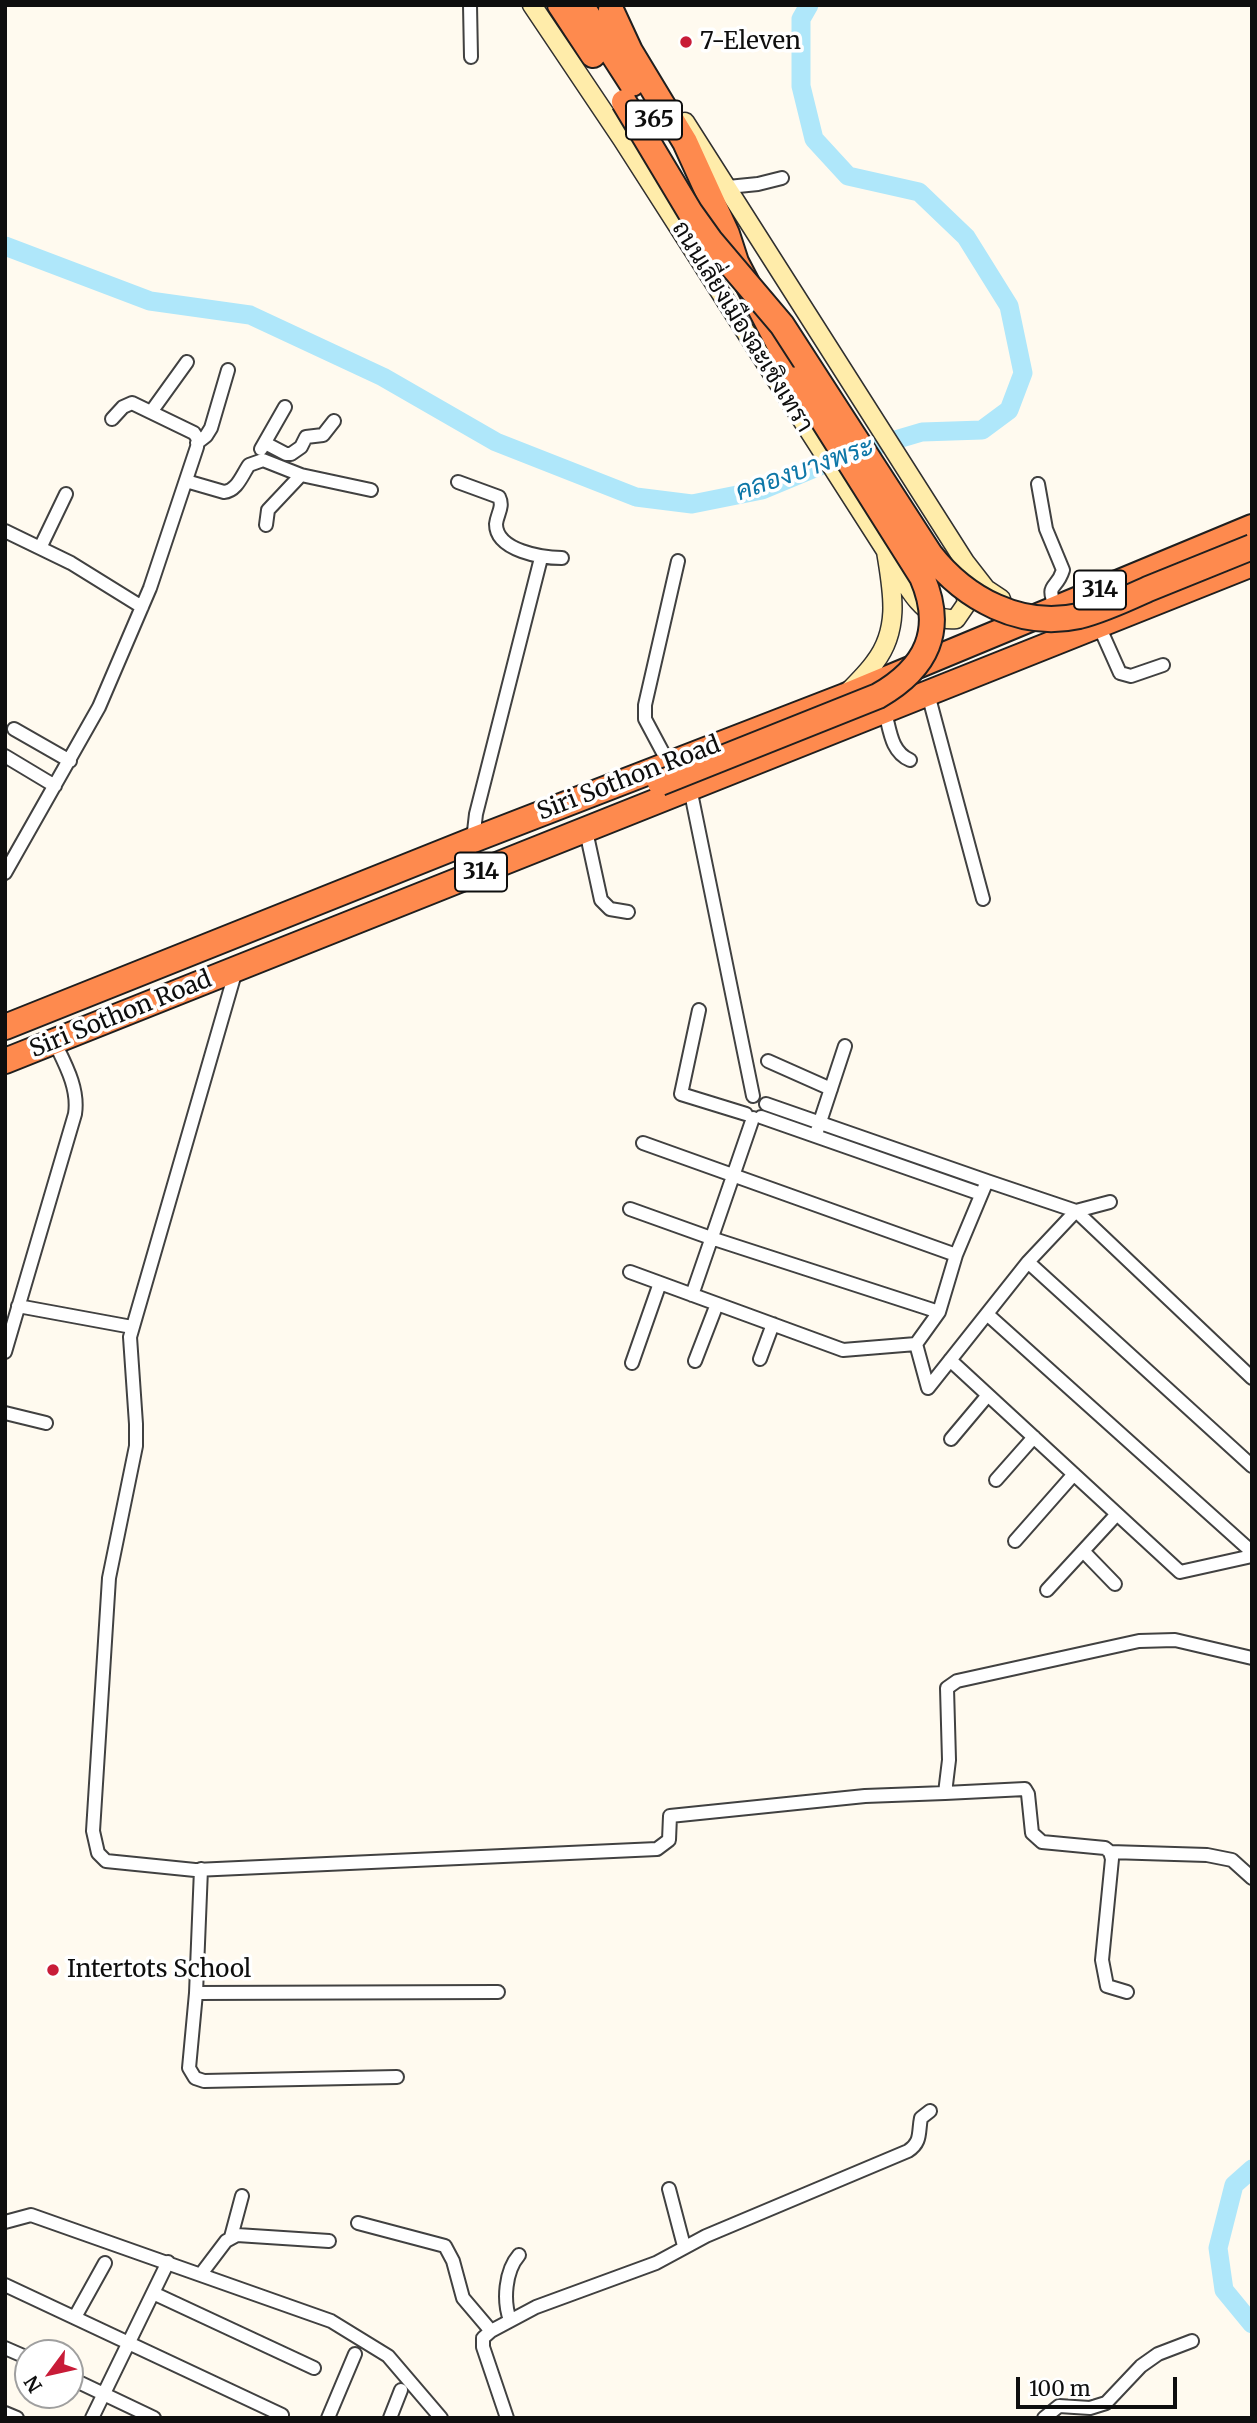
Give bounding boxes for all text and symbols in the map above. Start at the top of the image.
place label: 7-Eleven [700,28,801,56]
marker: 7-Eleven [678,34,694,50]
road number: 365 [626,100,682,140]
street label: ถนนเลี่ยงเมืองฉะเชิงเทรา [665,216,819,438]
water label: คลองบางพระ [732,432,878,508]
road number: 314 [1074,570,1126,610]
street label: Siri Sothon Road [534,731,724,827]
road number: 314 [455,852,507,892]
street label: Siri Sothon Road [26,965,216,1065]
place label: Intertots School [67,1956,251,1984]
marker: Intertots School [45,1962,61,1978]
north arrow [14,2339,84,2409]
scale bar [1019,2364,1180,2408]
text: N [19,2372,47,2397]
text: 100 m [1029,2375,1091,2402]

